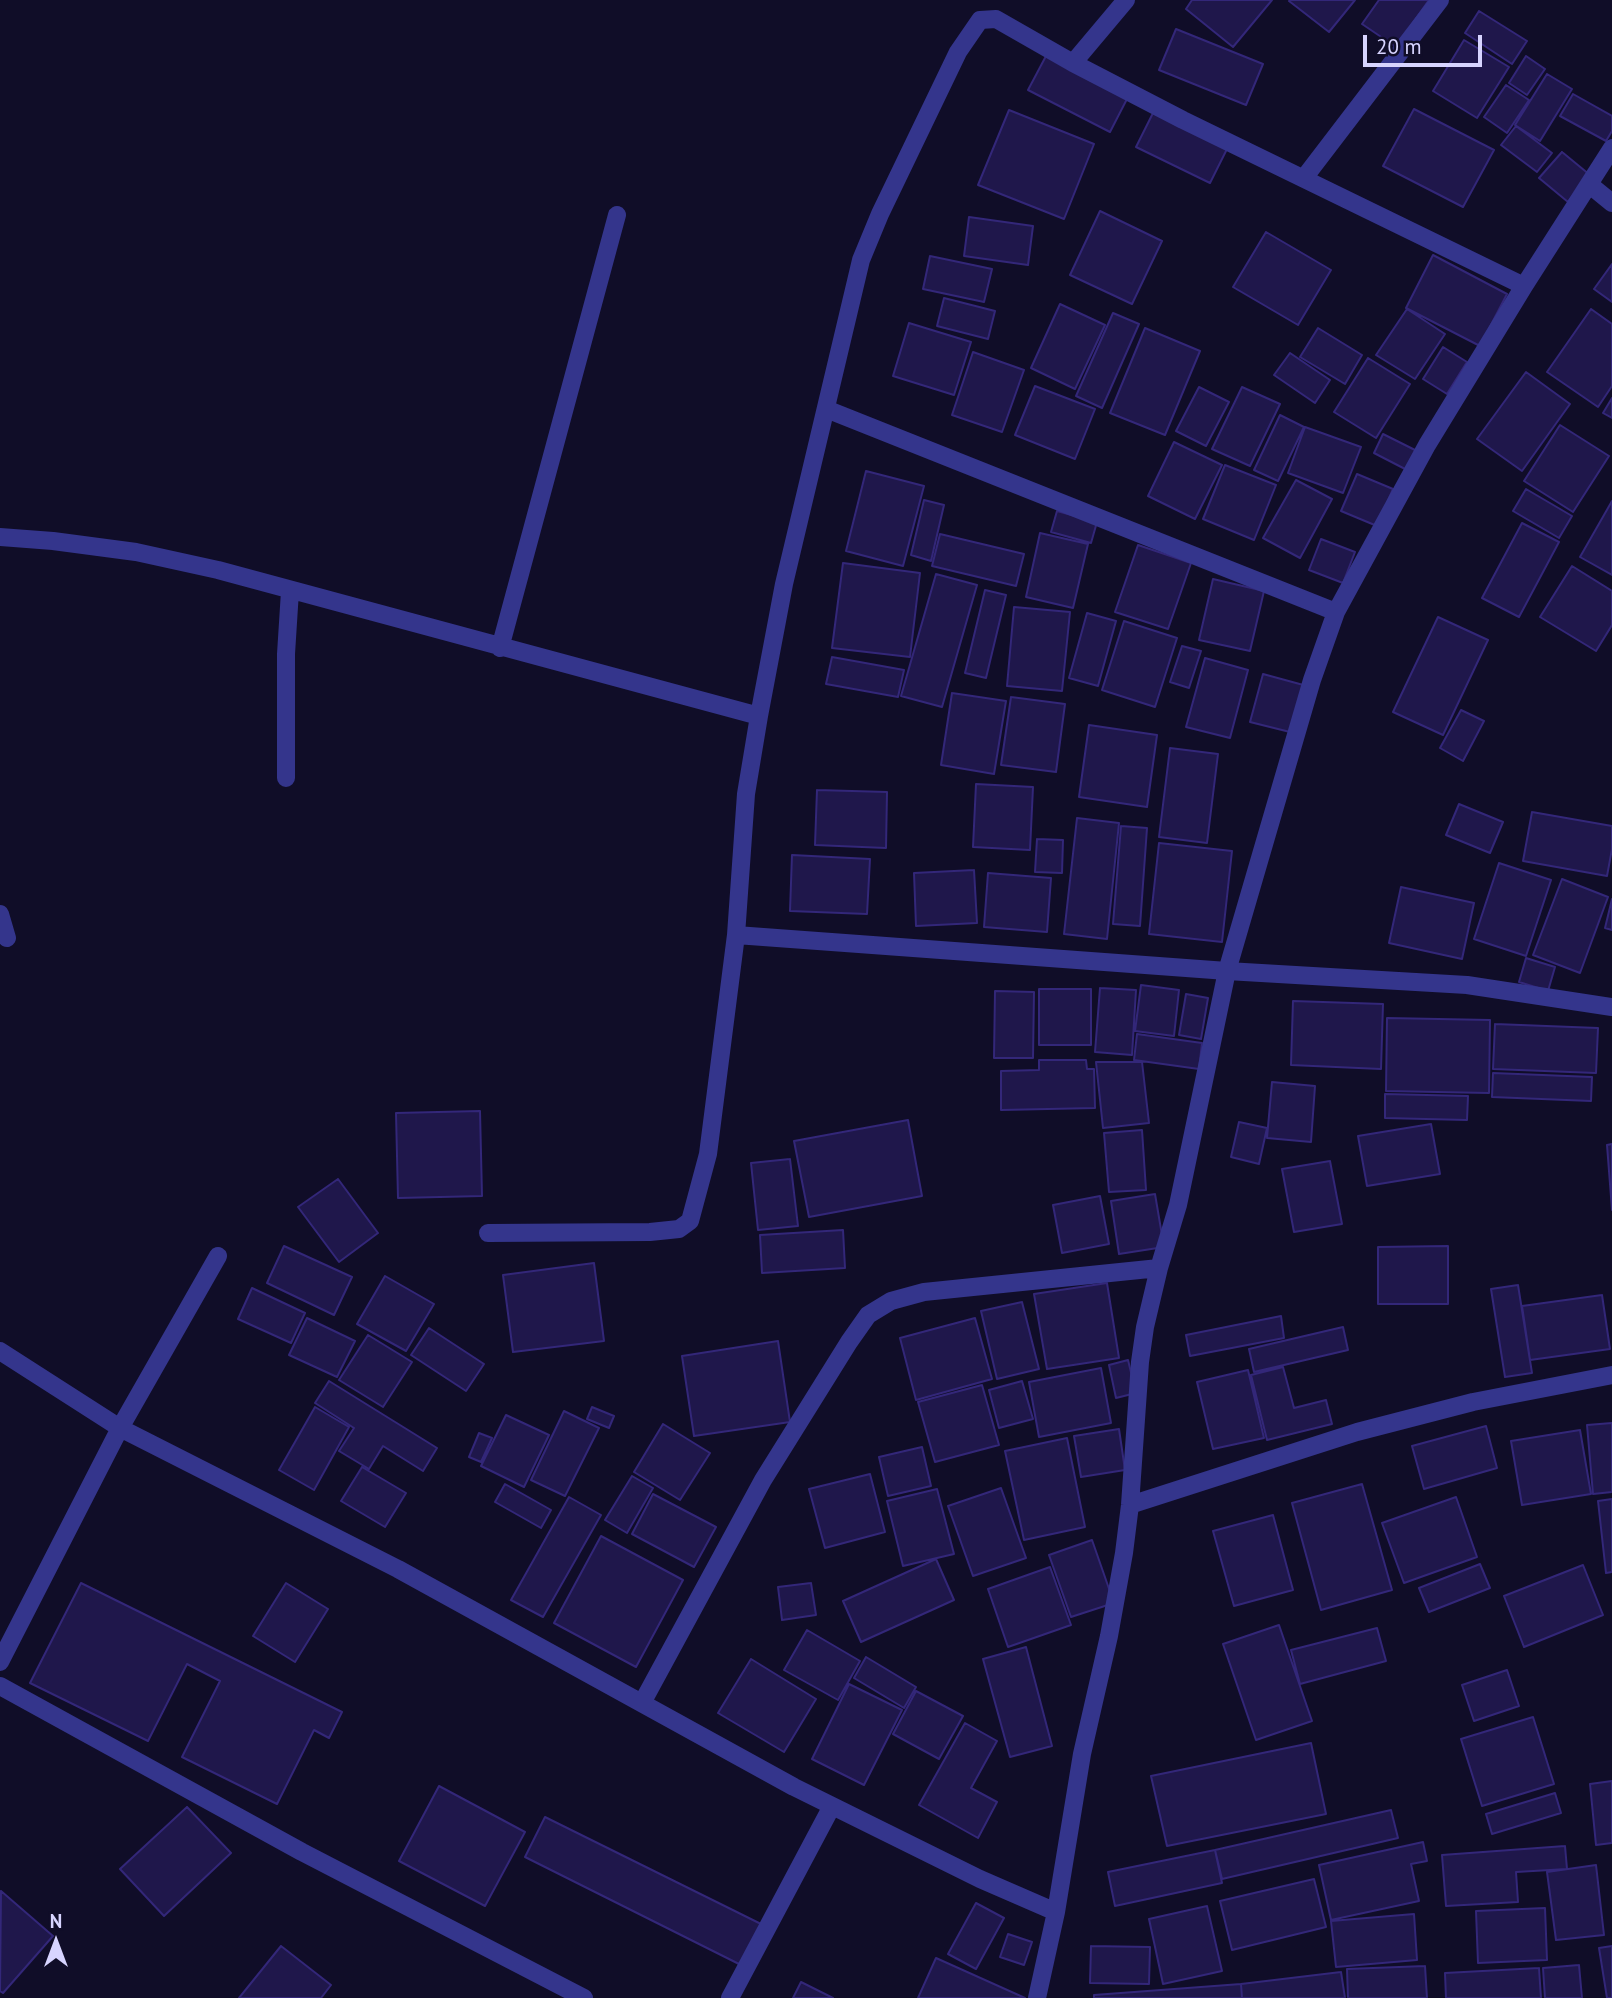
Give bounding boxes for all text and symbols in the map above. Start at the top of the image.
scale bar [1367,21,1486,65]
text: 20 m [1376,33,1422,60]
north arrow [21,1907,91,1977]
text: N [50,1909,62,1933]

